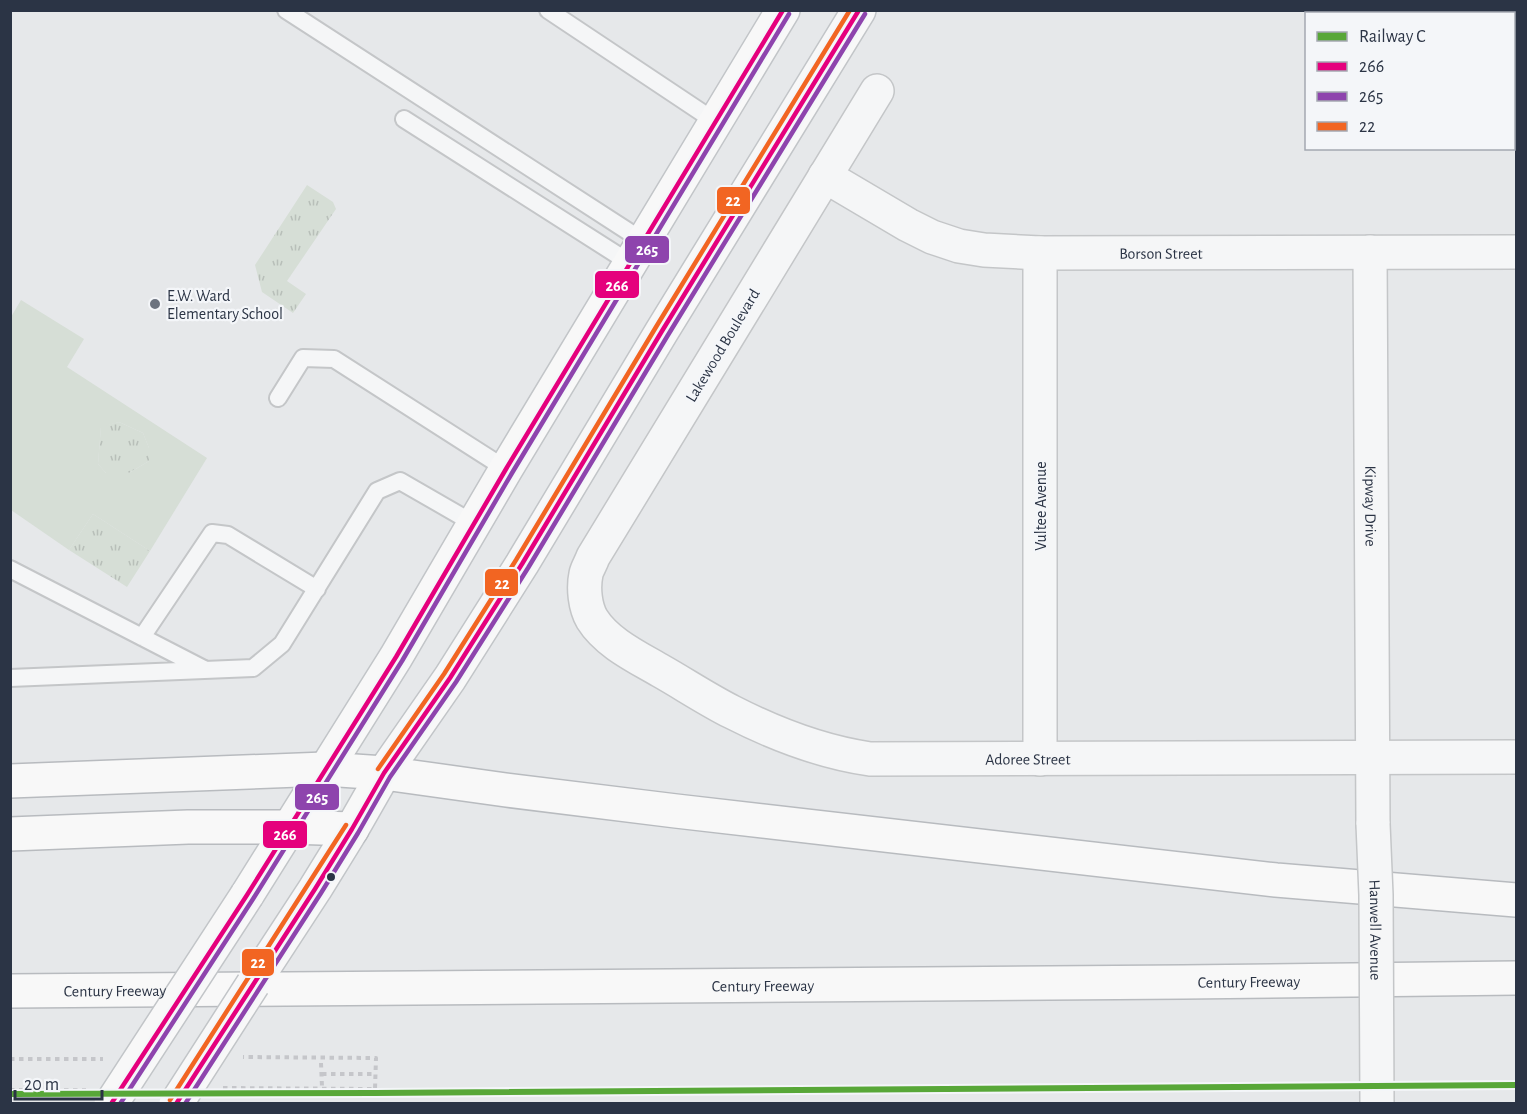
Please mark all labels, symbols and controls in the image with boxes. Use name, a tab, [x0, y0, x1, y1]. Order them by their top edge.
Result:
legend	[1305, 12, 1515, 150]
text: Railway C	[1359, 28, 1426, 46]
text: 266	[1359, 58, 1384, 76]
text: 265	[1359, 88, 1383, 106]
text: 22	[1359, 118, 1375, 136]
line badge: 22	[716, 186, 751, 215]
text: 22	[725, 193, 741, 209]
line badge: 265	[624, 235, 670, 264]
text: 265	[636, 242, 658, 258]
street label: Borson Street	[1119, 246, 1203, 262]
line badge: 266	[594, 270, 640, 299]
text: 266	[606, 278, 629, 294]
street label: Lakewood Boulevard	[683, 286, 763, 405]
place label: E.W. Ward Elementary School	[167, 288, 283, 323]
marker: E.W. Ward Elementary School	[148, 297, 162, 311]
street label: Vultee Avenue	[1033, 461, 1049, 551]
street label: Kipway Drive	[1361, 465, 1379, 547]
line badge: 22	[484, 568, 519, 597]
text: 22	[494, 576, 510, 592]
street label: Adoree Street	[985, 751, 1071, 768]
line badge: 265	[294, 783, 340, 811]
text: 265	[306, 790, 328, 806]
line badge: 266	[262, 820, 308, 849]
text: 266	[274, 827, 297, 843]
unlabelled marker	[325, 871, 337, 883]
street label: Hanwell Avenue	[1366, 879, 1383, 980]
line badge: 22	[241, 948, 275, 977]
text: 22	[250, 955, 266, 971]
street label: Century Freeway	[1198, 974, 1300, 991]
street label: Century Freeway	[712, 978, 814, 995]
street label: Century Freeway	[64, 983, 166, 1000]
scale bar	[15, 1063, 102, 1101]
text: 20 m	[24, 1076, 59, 1094]

